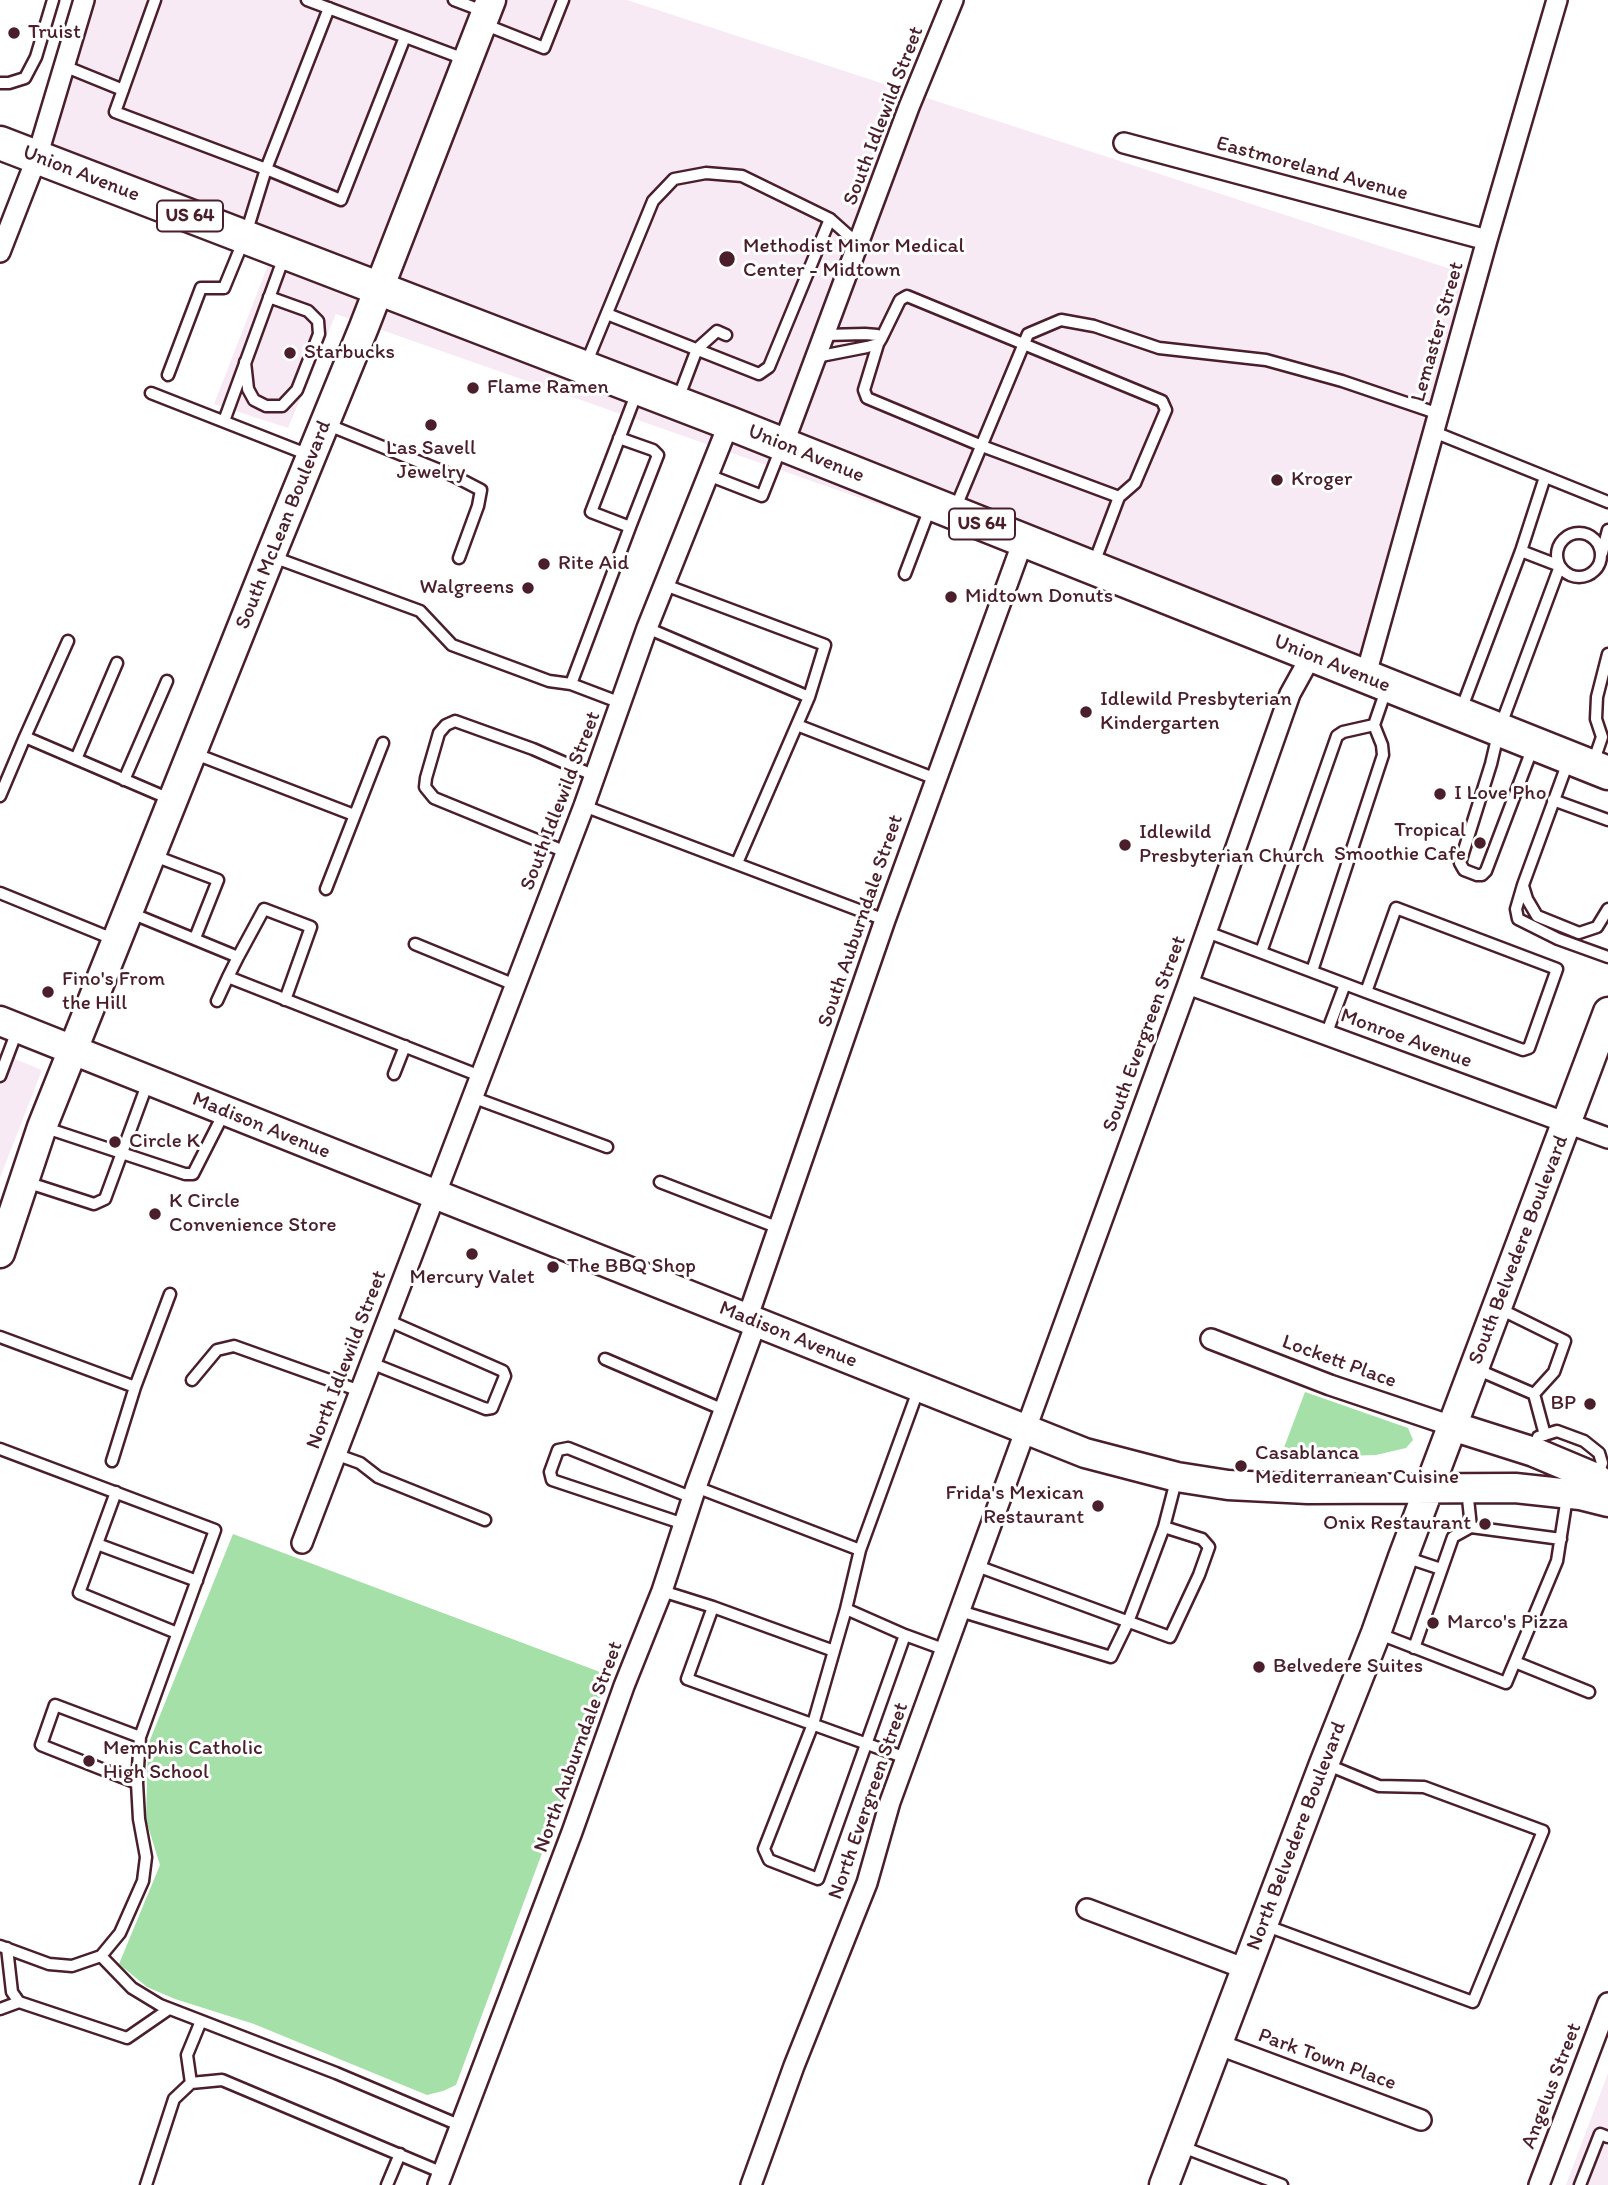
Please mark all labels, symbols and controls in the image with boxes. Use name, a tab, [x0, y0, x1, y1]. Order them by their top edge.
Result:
place label: Truist	[28, 20, 81, 46]
street label: South Idlewild Street	[838, 23, 930, 209]
marker: Truist	[6, 25, 22, 41]
street label: Eastmoreland Avenue	[1213, 131, 1411, 207]
street label: Union Avenue	[19, 140, 143, 208]
road number: US 64	[157, 200, 223, 232]
place label: Methodist Minor Medical Center - Midtown	[743, 234, 964, 284]
marker: Methodist Minor Medical Center - Midtown	[717, 249, 737, 269]
street label: Lemaster Street	[1406, 259, 1470, 405]
place label: Starbucks	[304, 340, 395, 366]
marker: Starbucks	[282, 345, 298, 361]
place label: Flame Ramen	[487, 375, 609, 401]
marker: Flame Ramen	[465, 380, 481, 396]
street label: South McLean Boulevard	[231, 417, 337, 633]
marker: Las Savell Jewelry	[423, 417, 439, 433]
street label: Union Avenue	[744, 419, 868, 489]
place label: Las Savell Jewelry	[386, 436, 476, 486]
place label: Kroger	[1291, 467, 1352, 493]
marker: Kroger	[1269, 472, 1285, 488]
road number: US 64	[949, 509, 1015, 540]
place label: Rite Aid	[558, 551, 629, 577]
marker: Rite Aid	[536, 556, 552, 572]
place label: Walgreens	[420, 575, 514, 601]
marker: Walgreens	[520, 580, 536, 596]
place label: Midtown Donuts	[965, 584, 1113, 610]
marker: Midtown Donuts	[943, 589, 959, 605]
street label: Union Avenue	[1270, 629, 1394, 699]
place label: Idlewild Presbyterian Kindergarten	[1100, 687, 1292, 737]
marker: Idlewild Presbyterian Kindergarten	[1078, 704, 1094, 720]
street label: South Idlewild Street	[515, 708, 607, 894]
place label: I Love Pho	[1454, 781, 1546, 807]
marker: I Love Pho	[1432, 786, 1448, 802]
street label: South Auburndale Street	[813, 811, 909, 1031]
place label: Tropical Smoothie Cafe	[1334, 818, 1466, 868]
place label: Idlewild Presbyterian Church	[1139, 820, 1324, 870]
marker: Tropical Smoothie Cafe	[1472, 835, 1488, 851]
marker: Idlewild Presbyterian Church	[1117, 837, 1133, 853]
street label: South Evergreen Street	[1098, 932, 1192, 1136]
place label: Fino's From the Hill	[62, 967, 165, 1017]
marker: Fino's From the Hill	[40, 984, 56, 1000]
street label: Monroe Avenue	[1337, 1004, 1475, 1074]
street label: Madison Avenue	[188, 1087, 334, 1165]
place label: Circle K	[129, 1129, 200, 1155]
street label: South Belvedere Boulevard	[1464, 1132, 1574, 1368]
marker: Circle K	[107, 1134, 123, 1150]
place label: K Circle Convenience Store	[169, 1189, 337, 1239]
marker: K Circle Convenience Store	[147, 1206, 163, 1222]
marker: Mercury Valet	[464, 1246, 480, 1262]
place label: The BBQ Shop	[567, 1254, 696, 1280]
marker: The BBQ Shop	[545, 1259, 561, 1275]
place label: Mercury Valet	[409, 1265, 535, 1291]
street label: North Idlewild Street	[301, 1267, 393, 1453]
street label: Madison Avenue	[715, 1296, 861, 1374]
street label: Lockett Place	[1278, 1330, 1400, 1394]
place label: BP	[1550, 1391, 1576, 1417]
marker: BP	[1582, 1396, 1598, 1412]
place label: Casablanca Mediterranean Cuisine	[1255, 1441, 1459, 1491]
marker: Casablanca Mediterranean Cuisine	[1233, 1458, 1249, 1474]
place label: Frida's Mexican Restaurant	[945, 1481, 1084, 1531]
marker: Frida's Mexican Restaurant	[1090, 1498, 1106, 1514]
place label: Onix Restaurant	[1323, 1511, 1471, 1537]
marker: Onix Restaurant	[1477, 1516, 1493, 1532]
place label: Marco's Pizza	[1447, 1610, 1568, 1636]
marker: Marco's Pizza	[1425, 1615, 1441, 1631]
street label: North Auburndale Street	[529, 1638, 629, 1856]
place label: Belvedere Suites	[1273, 1654, 1423, 1680]
marker: Belvedere Suites	[1251, 1659, 1267, 1675]
street label: North Evergreen Street	[823, 1699, 915, 1903]
street label: North Belvedere Boulevard	[1242, 1718, 1352, 1954]
place label: Memphis Catholic High School	[103, 1736, 263, 1786]
marker: Memphis Catholic High School	[81, 1753, 97, 1769]
street label: Angelus Street	[1516, 2019, 1588, 2153]
street label: Park Town Place	[1255, 2023, 1399, 2097]

